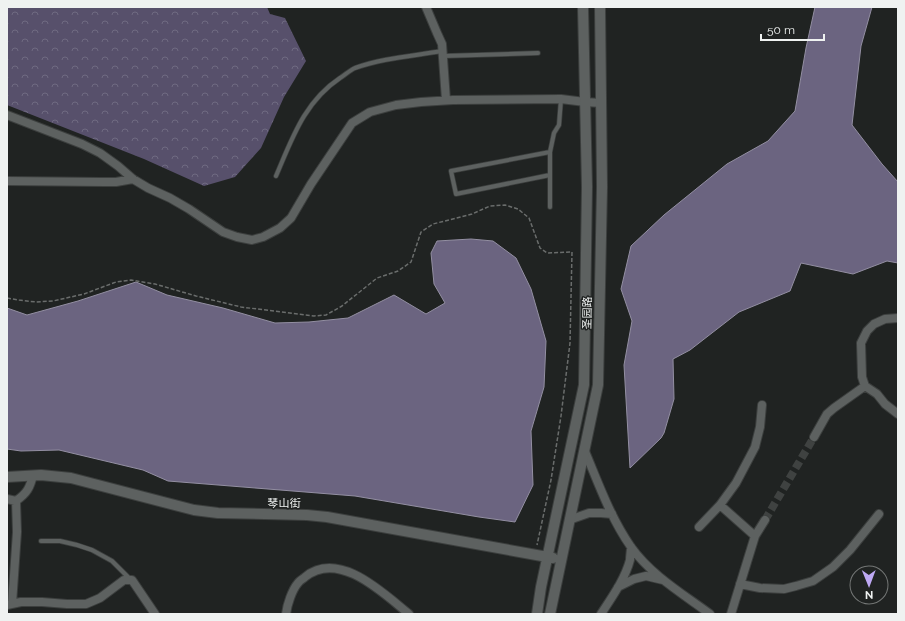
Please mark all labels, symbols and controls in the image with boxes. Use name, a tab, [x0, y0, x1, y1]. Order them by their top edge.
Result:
scale bar	[761, 16, 824, 42]
text: 50 m	[767, 23, 795, 37]
street label: 圣园路	[581, 296, 594, 330]
street label: 琴山街	[268, 497, 301, 510]
north arrow	[849, 565, 889, 605]
text: N	[865, 588, 873, 601]

